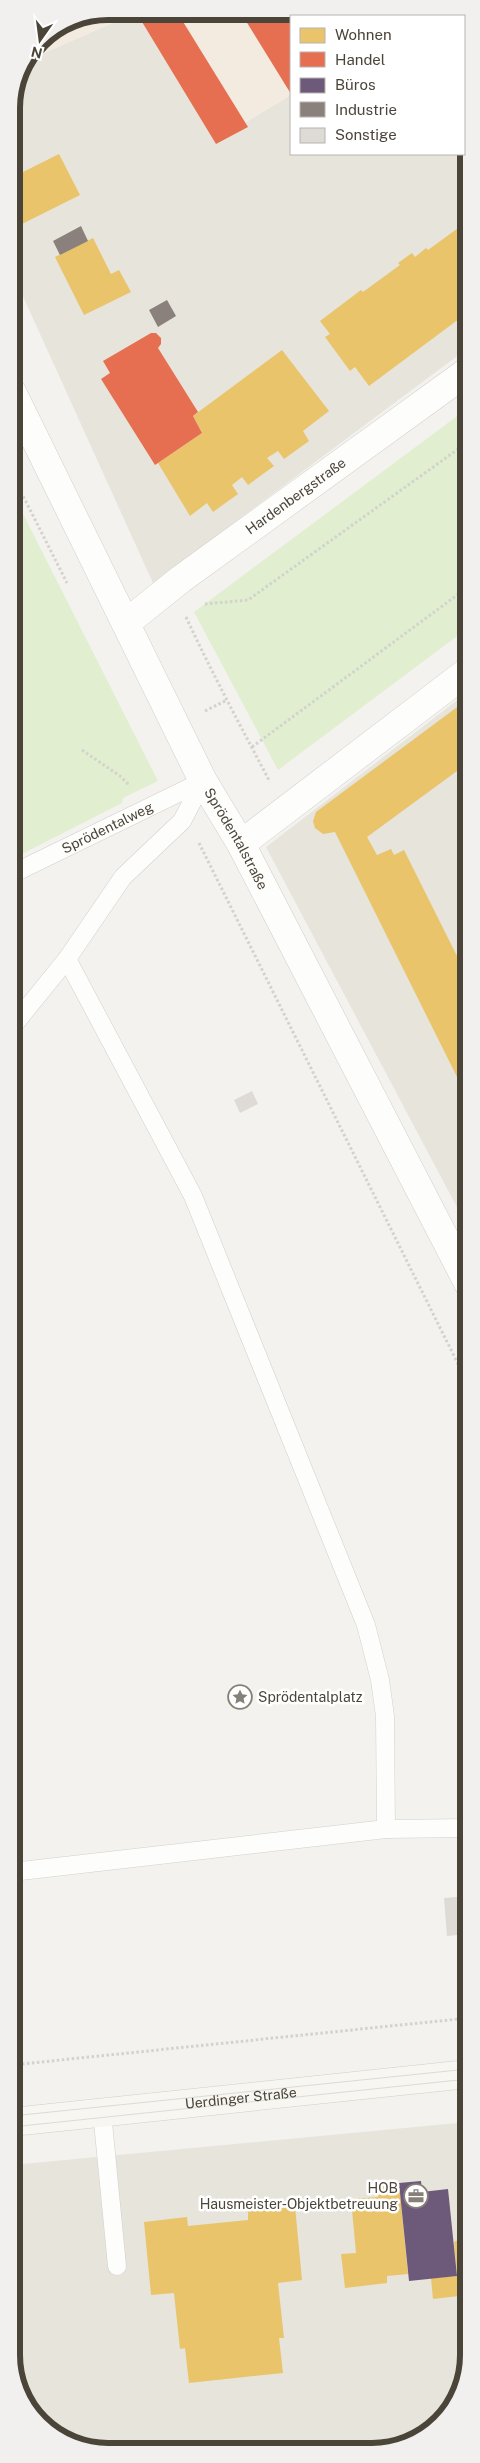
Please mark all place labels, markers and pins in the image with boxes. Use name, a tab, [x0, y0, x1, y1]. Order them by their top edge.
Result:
place icon: Sprödentalplatz	[227, 1684, 253, 1710]
place label: Sprödentalplatz	[258, 1689, 363, 1705]
place label: HOB Hausmeister-Objektbetreuung	[200, 2180, 398, 2212]
office icon: HOB Hausmeister-Objektbetreuung	[403, 2183, 429, 2209]

